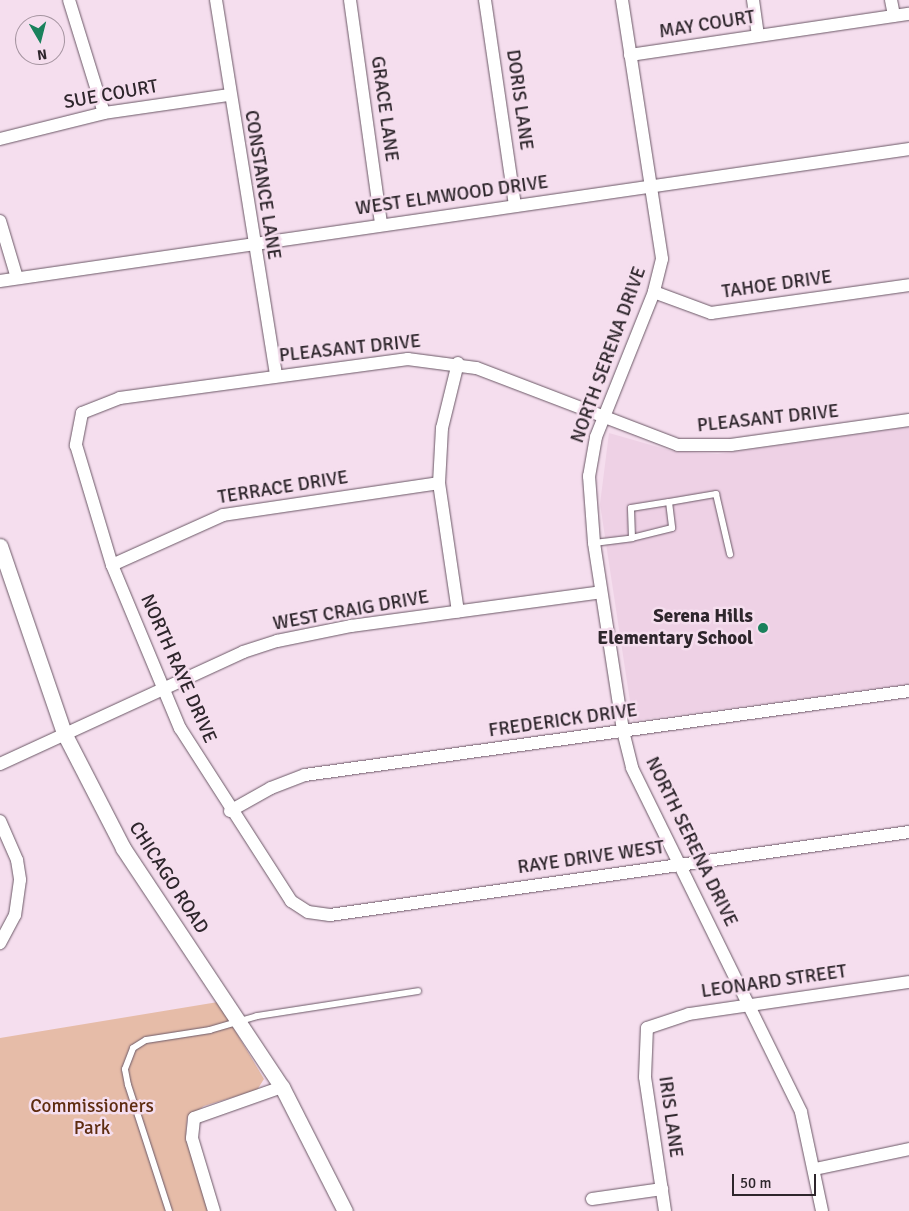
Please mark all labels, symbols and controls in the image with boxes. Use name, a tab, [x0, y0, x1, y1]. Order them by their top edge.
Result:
street label: MAY COURT	[657, 6, 757, 44]
north arrow	[15, 15, 65, 65]
text: N	[36, 45, 48, 63]
street label: DORIS LANE	[501, 48, 537, 152]
street label: GRACE LANE	[365, 55, 403, 163]
street label: SUE COURT	[62, 76, 160, 114]
street label: CONSTANCE LANE	[239, 109, 285, 261]
street label: WEST ELMWOOD DRIVE	[354, 171, 550, 221]
street label: NORTH SERENA DRIVE	[566, 264, 652, 446]
street label: TAHOE DRIVE	[720, 266, 834, 304]
street label: PLEASANT DRIVE	[278, 330, 422, 368]
street label: PLEASANT DRIVE	[696, 400, 840, 438]
street label: TERRACE DRIVE	[216, 466, 350, 510]
street label: WEST CRAIG DRIVE	[271, 586, 431, 636]
street label: NORTH RAYE DRIVE	[135, 591, 221, 747]
place label: Serena Hills Elementary School	[597, 606, 753, 650]
marker: Serena Hills Elementary School	[757, 622, 769, 634]
street label: FREDERICK DRIVE	[487, 699, 639, 743]
street label: NORTH SERENA DRIVE	[640, 753, 742, 931]
street label: CHICAGO ROAD	[123, 818, 213, 938]
street label: RAYE DRIVE WEST	[516, 836, 666, 880]
street label: LEONARD STREET	[700, 960, 848, 1004]
street label: IRIS LANE	[653, 1075, 687, 1159]
park label: Commissioners Park	[30, 1096, 154, 1140]
scale bar	[734, 1164, 818, 1196]
text: 50 m	[740, 1174, 771, 1192]

